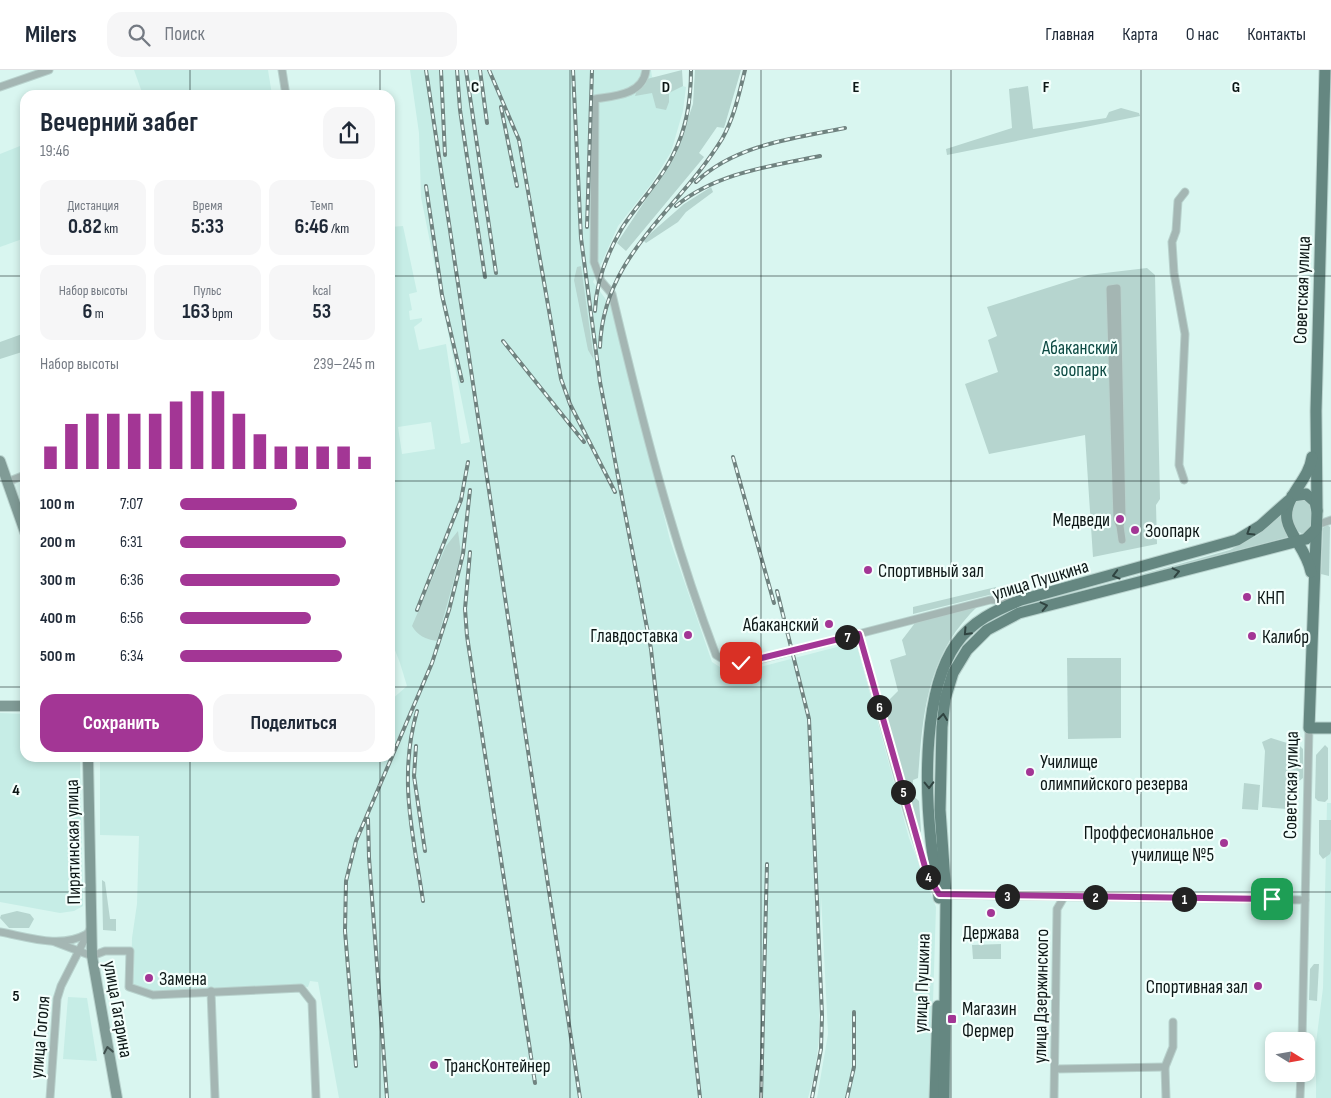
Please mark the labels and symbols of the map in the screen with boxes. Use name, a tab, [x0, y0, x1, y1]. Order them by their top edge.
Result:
text: C	[471, 78, 479, 97]
text: D	[662, 78, 670, 97]
text: E	[853, 78, 860, 97]
text: F	[1043, 78, 1050, 97]
text: G	[1232, 78, 1240, 97]
street label: Советская улица	[1289, 236, 1316, 344]
park label: Абаканский зоопарк	[1041, 337, 1118, 382]
place label: Медведи	[1053, 509, 1110, 532]
marker: Медведи	[1114, 513, 1126, 525]
place label: Зоопарк	[1145, 520, 1200, 543]
marker: Зоопарк	[1129, 524, 1141, 536]
one-way arrow	[1247, 525, 1256, 535]
street label: улица Пушкина	[989, 555, 1091, 606]
place label: Спортивный зал	[878, 560, 984, 583]
marker: Спортивный зал	[862, 564, 874, 576]
one-way arrow	[1171, 567, 1180, 578]
one-way arrow	[1113, 569, 1121, 579]
place label: КНП	[1257, 587, 1285, 610]
marker: КНП	[1241, 591, 1253, 603]
one-way arrow	[1039, 601, 1048, 612]
place label: Абаканский	[742, 614, 819, 637]
marker: Абаканский	[823, 618, 835, 630]
pin: 7	[834, 624, 860, 650]
place label: Главдоставка	[590, 625, 678, 648]
place label: Калибр	[1262, 626, 1309, 649]
one-way arrow	[964, 627, 973, 636]
marker: Главдоставка	[682, 629, 694, 641]
marker: Калибр	[1246, 630, 1258, 642]
pin	[720, 642, 762, 684]
pin: 6	[866, 694, 892, 720]
one-way arrow	[937, 713, 948, 721]
street label: Советская улица	[1279, 731, 1304, 839]
place label: Училище олимпийского резерва	[1040, 751, 1188, 796]
marker: Училище олимпийского резерва	[1024, 766, 1036, 778]
street label: Пирятинская улица	[61, 779, 86, 905]
pin: 5	[890, 780, 916, 804]
text: 4	[12, 781, 20, 800]
one-way arrow	[924, 782, 934, 790]
place label: Проффесиональное училище №5	[1084, 822, 1214, 867]
marker: Проффесиональное училище №5	[1218, 837, 1230, 849]
pin: 4	[916, 864, 940, 890]
pin	[1251, 878, 1293, 920]
pin: 3	[994, 884, 1020, 908]
pin: 2	[1082, 884, 1108, 910]
pin: 1	[1172, 886, 1196, 912]
marker: Держава	[985, 907, 997, 919]
place label: Держава	[963, 922, 1019, 945]
street label: улица Дзержинского	[1029, 929, 1054, 1063]
street label: улица Пушкина	[909, 933, 936, 1033]
street label: улица Гагарина	[98, 959, 137, 1059]
place label: Замена	[159, 968, 207, 991]
marker: Замена	[143, 972, 155, 984]
place label: Спортивная зал	[1146, 976, 1248, 999]
marker: Спортивная зал	[1252, 980, 1264, 992]
text: 5	[12, 987, 20, 1006]
street label: улица Гоголя	[25, 995, 56, 1079]
place label: Магазин Фермер	[962, 998, 1017, 1043]
marker: Магазин Фермер	[946, 1013, 958, 1025]
north arrow	[1265, 1032, 1315, 1082]
one-way arrow	[103, 1046, 113, 1055]
place label: ТрансКонтейнер	[444, 1055, 551, 1078]
marker: ТрансКонтейнер	[428, 1059, 440, 1071]

